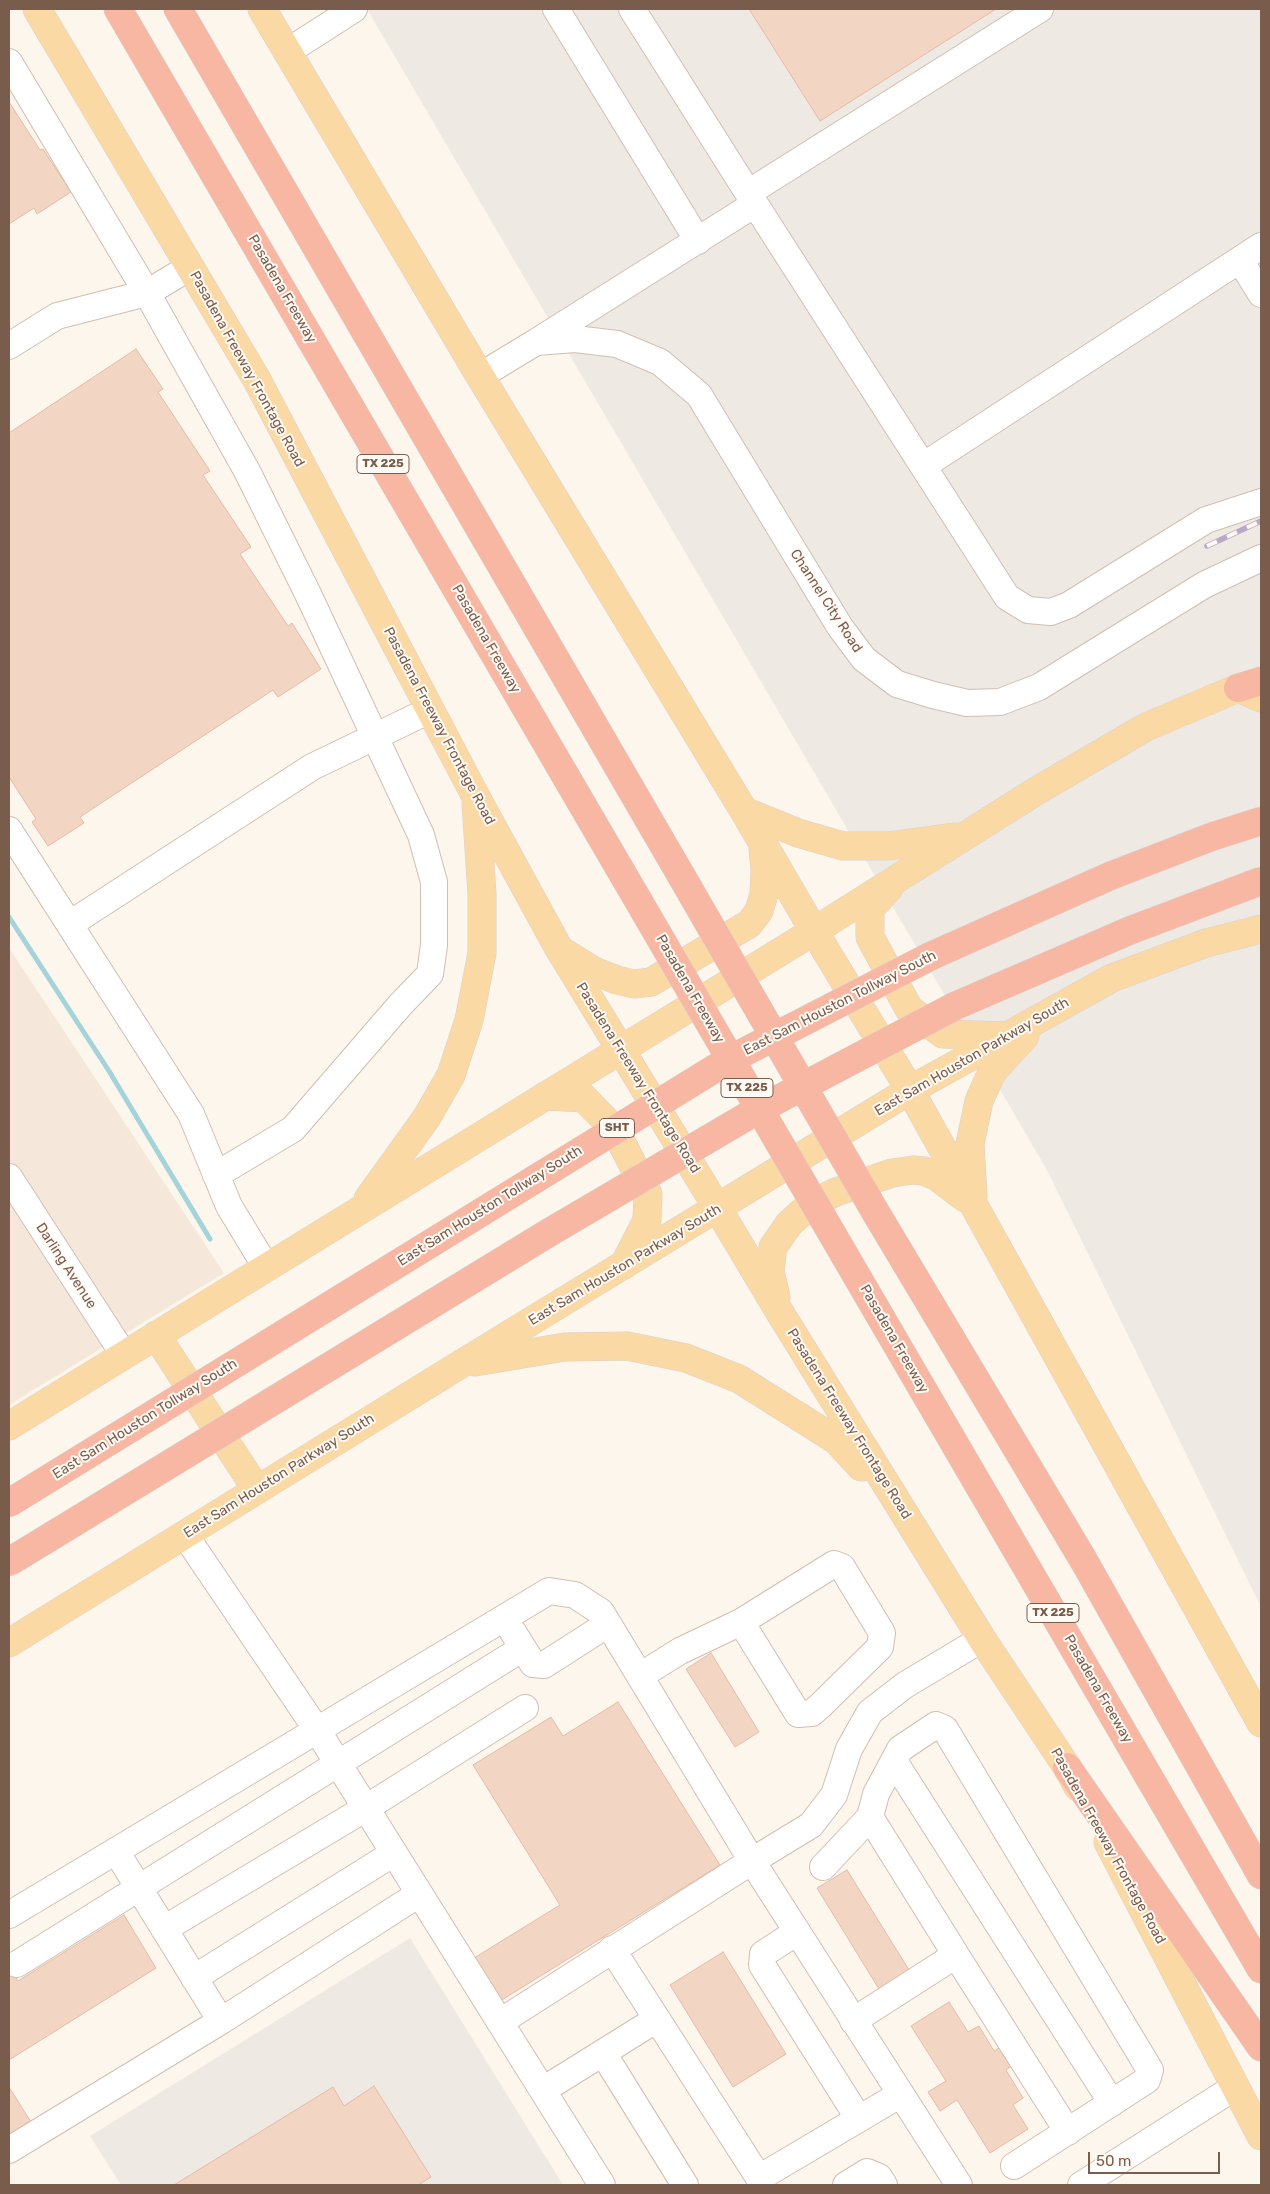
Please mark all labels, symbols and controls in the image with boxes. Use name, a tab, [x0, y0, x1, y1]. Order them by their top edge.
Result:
street label: Pasadena Freeway	[244, 232, 320, 346]
street label: Pasadena Freeway Frontage Road	[186, 268, 308, 470]
road number: TX 225	[357, 454, 409, 474]
street label: Channel City Road	[786, 546, 866, 656]
street label: Pasadena Freeway	[448, 582, 524, 696]
street label: Pasadena Freeway Frontage Road	[380, 624, 498, 828]
street label: Pasadena Freeway	[652, 932, 728, 1046]
street label: East Sam Houston Tollway South	[741, 947, 939, 1059]
street label: Pasadena Freeway Frontage Road	[572, 980, 704, 1176]
street label: East Sam Houston Parkway South	[872, 994, 1072, 1120]
road number: TX 225	[721, 1078, 773, 1098]
road number: SHT	[600, 1118, 634, 1138]
street label: East Sam Houston Tollway South	[395, 1142, 585, 1270]
street label: East Sam Houston Parkway South	[526, 1201, 724, 1329]
street label: Darling Avenue	[32, 1220, 100, 1312]
street label: Pasadena Freeway	[856, 1282, 932, 1396]
street label: Pasadena Freeway Frontage Road	[783, 1326, 915, 1522]
street label: East Sam Houston Tollway South	[50, 1355, 240, 1483]
street label: East Sam Houston Parkway South	[181, 1410, 377, 1542]
road number: TX 225	[1027, 1604, 1079, 1622]
street label: Pasadena Freeway	[1060, 1632, 1136, 1746]
street label: Pasadena Freeway Frontage Road	[1047, 1745, 1169, 1947]
scale bar	[1090, 2142, 1222, 2174]
text: 50 m	[1096, 2152, 1131, 2170]

